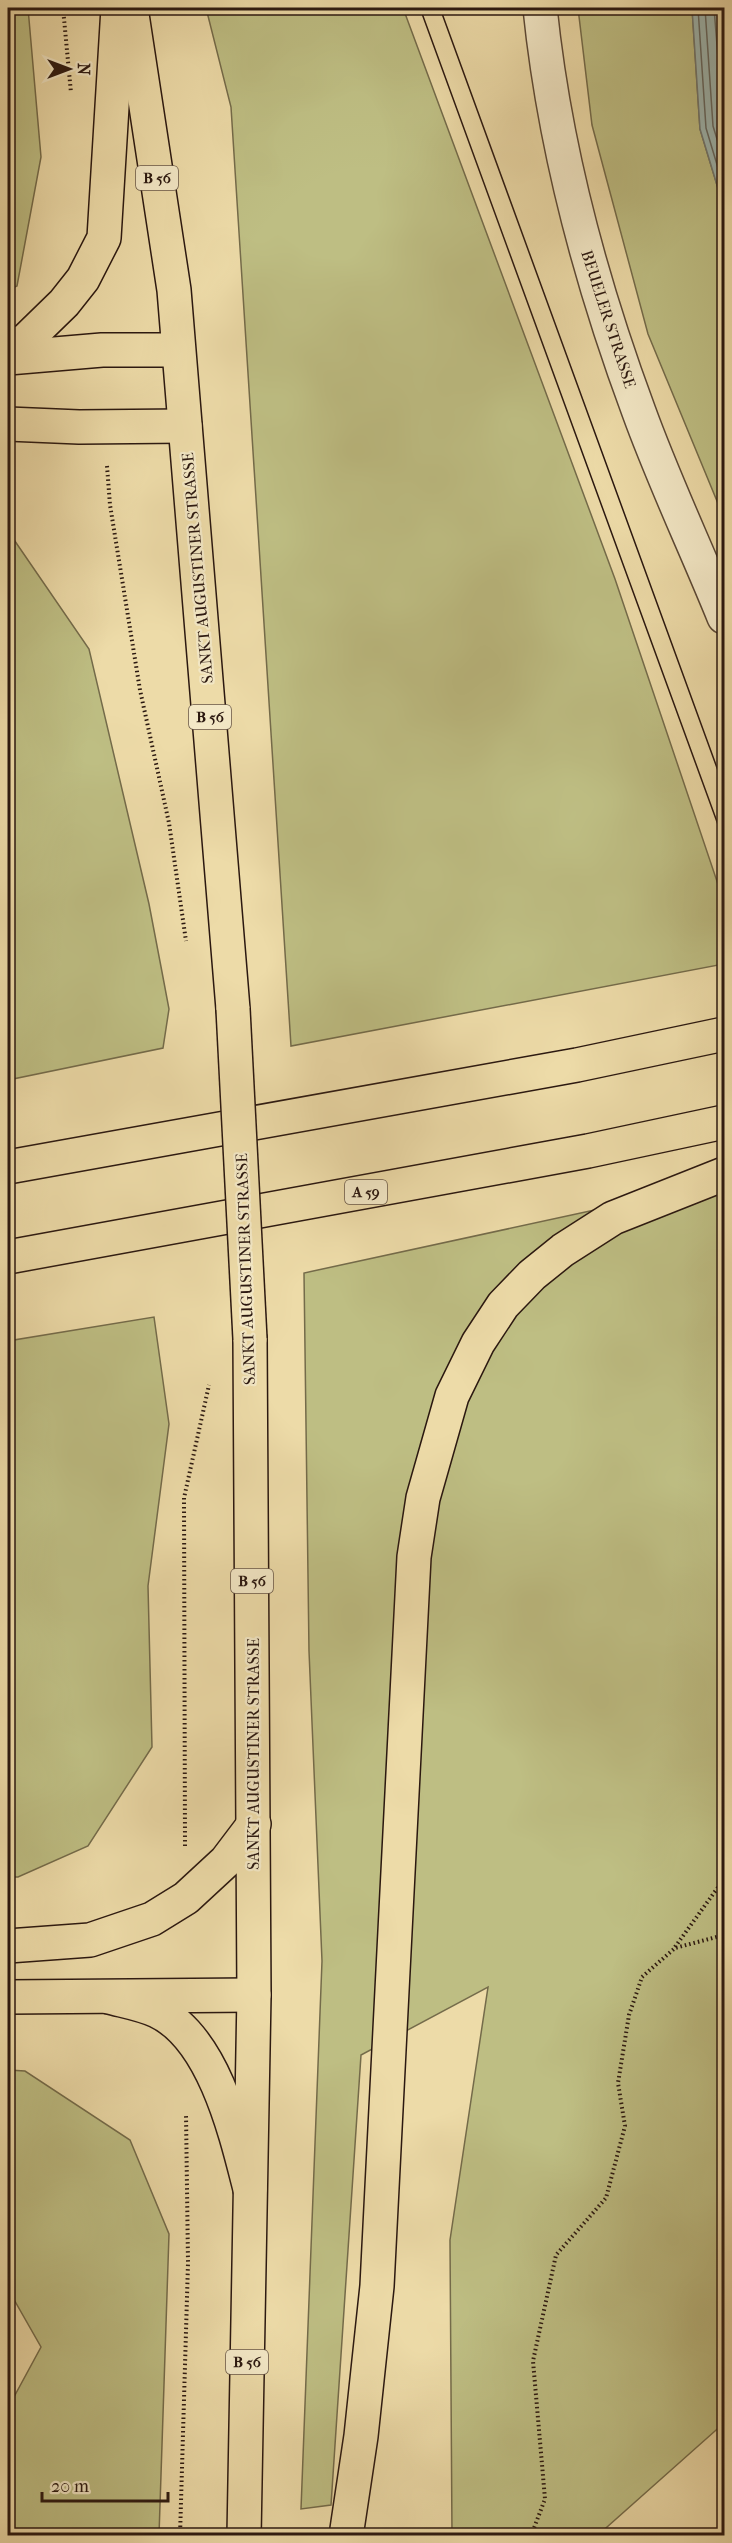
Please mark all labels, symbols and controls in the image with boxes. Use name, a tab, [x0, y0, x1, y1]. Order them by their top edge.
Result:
north arrow	[39, 39, 99, 99]
text: N	[74, 63, 93, 76]
road number: B 56	[136, 166, 178, 190]
street label: BEUELER STRASSE	[577, 248, 640, 391]
street label: SANKT AUGUSTINER STRASSE	[178, 451, 217, 684]
road number: B 56	[189, 705, 231, 729]
street label: SANKT AUGUSTINER STRASSE	[232, 1153, 259, 1385]
road number: A 59	[345, 1180, 387, 1204]
road number: B 56	[231, 1569, 273, 1593]
street label: SANKT AUGUSTINER STRASSE	[244, 1638, 263, 1870]
road number: B 56	[226, 2350, 268, 2374]
scale bar	[42, 2465, 168, 2503]
text: 20 m	[51, 2476, 89, 2497]

